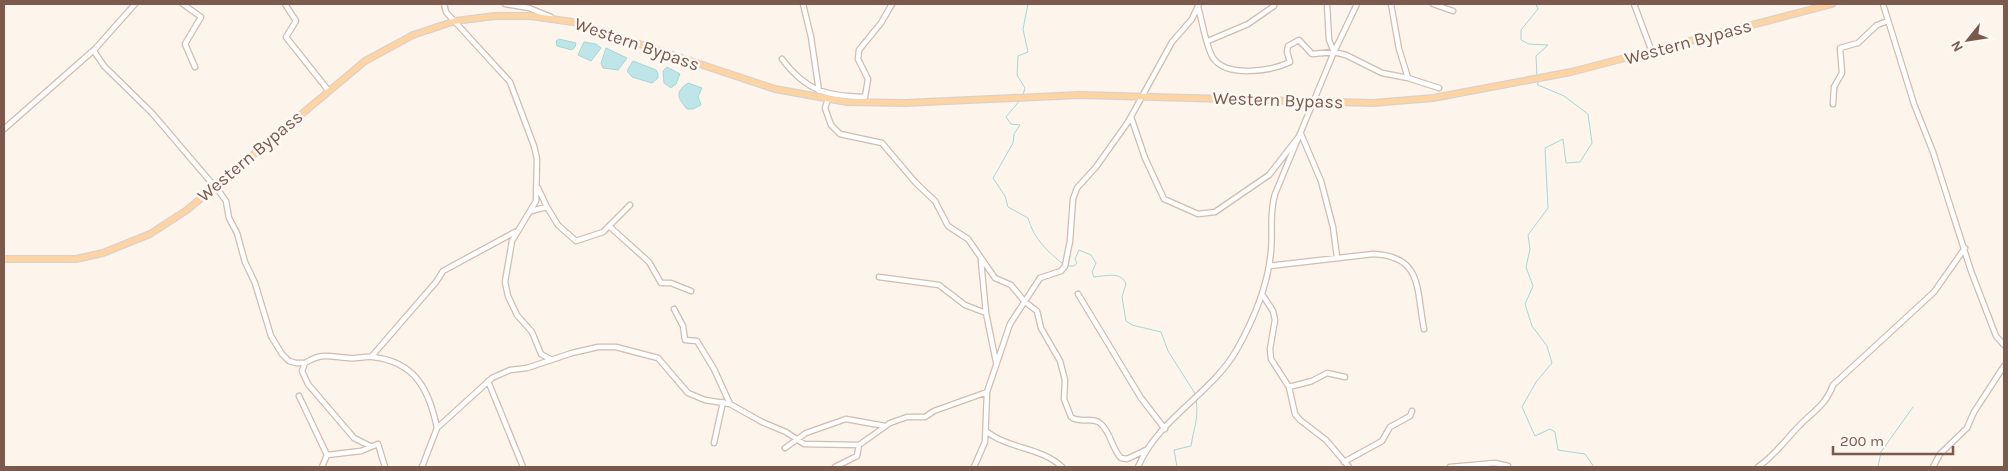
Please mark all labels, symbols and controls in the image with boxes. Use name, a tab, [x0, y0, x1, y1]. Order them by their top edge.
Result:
street label: Western Bypass	[572, 12, 702, 76]
street label: Western Bypass	[1622, 14, 1754, 70]
north arrow	[1943, 15, 1993, 65]
text: N	[1947, 38, 1967, 55]
street label: Western Bypass	[1212, 87, 1344, 113]
street label: Western Bypass	[193, 106, 307, 206]
scale bar	[1833, 424, 1953, 456]
text: 200 m	[1840, 432, 1884, 450]

